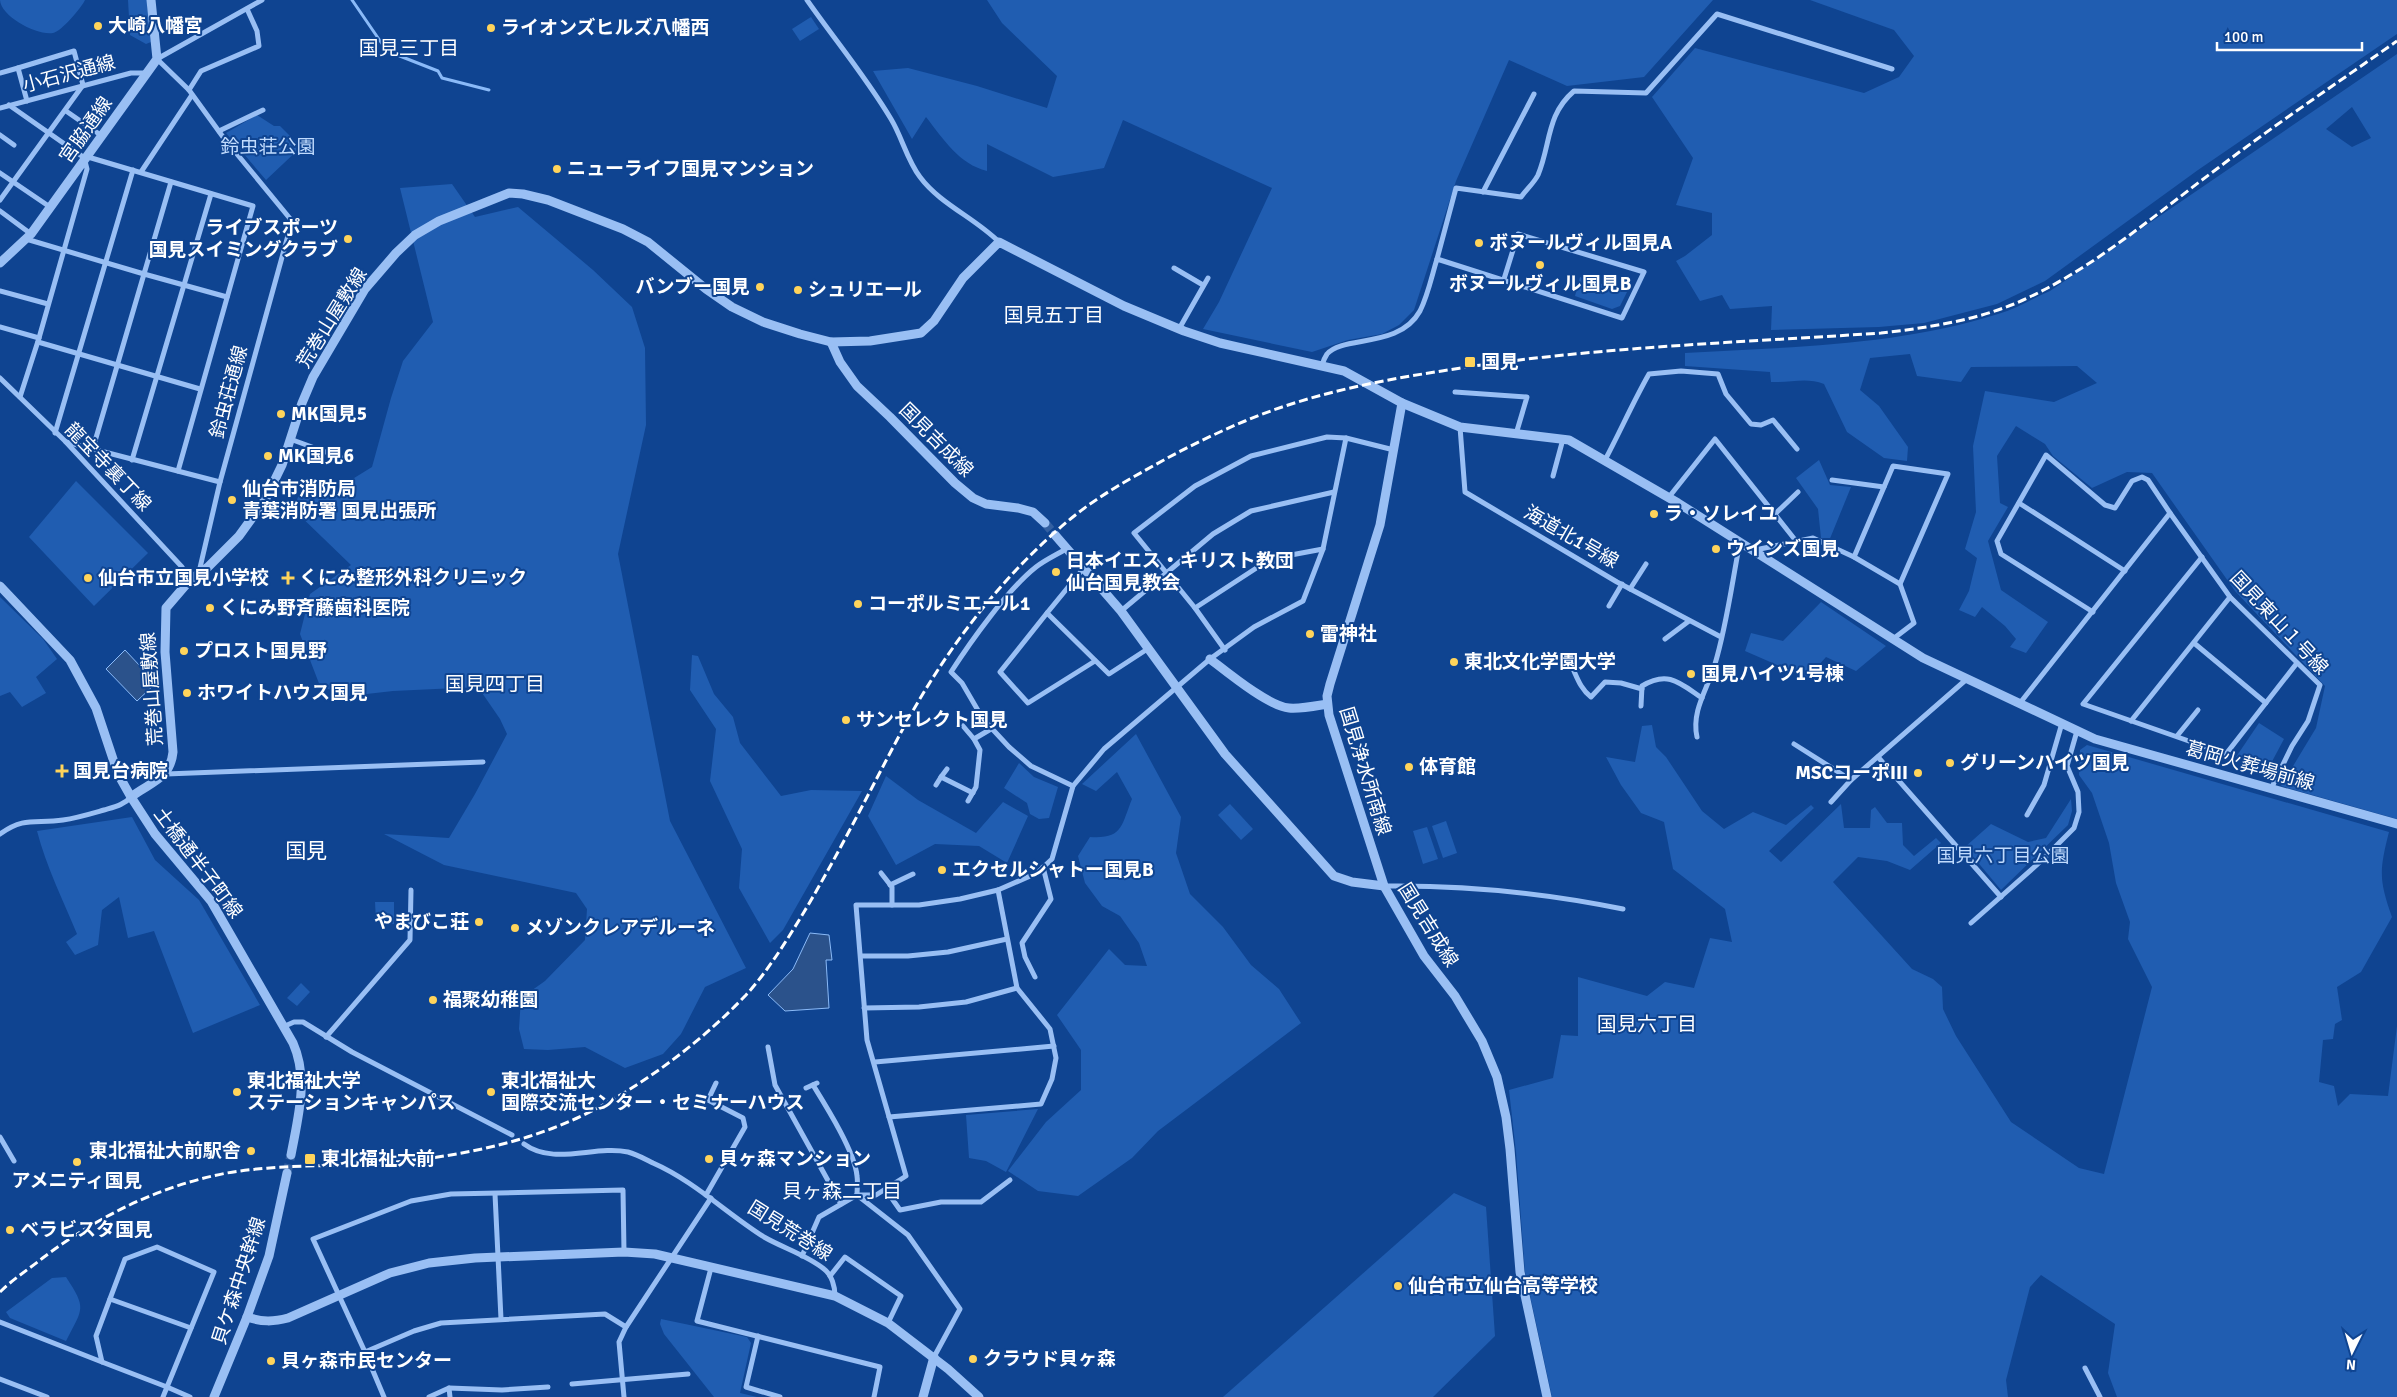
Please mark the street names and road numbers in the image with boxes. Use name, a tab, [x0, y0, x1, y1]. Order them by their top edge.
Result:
street label: 小石沢通線	[20, 50, 118, 98]
street label: 宮脇通線	[54, 92, 118, 168]
street label: 荒巻山屋敷線	[292, 263, 372, 373]
street label: 鈴虫荘通線	[205, 343, 253, 441]
street label: 国見吉成線	[894, 398, 978, 482]
street label: 龍宝寺裏丁線	[60, 418, 156, 516]
street label: 海道北1号線	[1519, 500, 1623, 574]
street label: 国見東山１号線	[2225, 566, 2333, 680]
street label: 荒巻山屋敷線	[136, 631, 168, 747]
street label: 国見浄水所南線	[1334, 704, 1396, 838]
street label: 葛岡火葬場前線	[2183, 736, 2317, 796]
street label: 土橋通半子町線	[148, 803, 248, 923]
street label: 国見吉成線	[1393, 878, 1463, 972]
street label: 国見荒巻線	[743, 1196, 837, 1266]
street label: 貝ケ森中央幹線	[207, 1214, 271, 1348]

